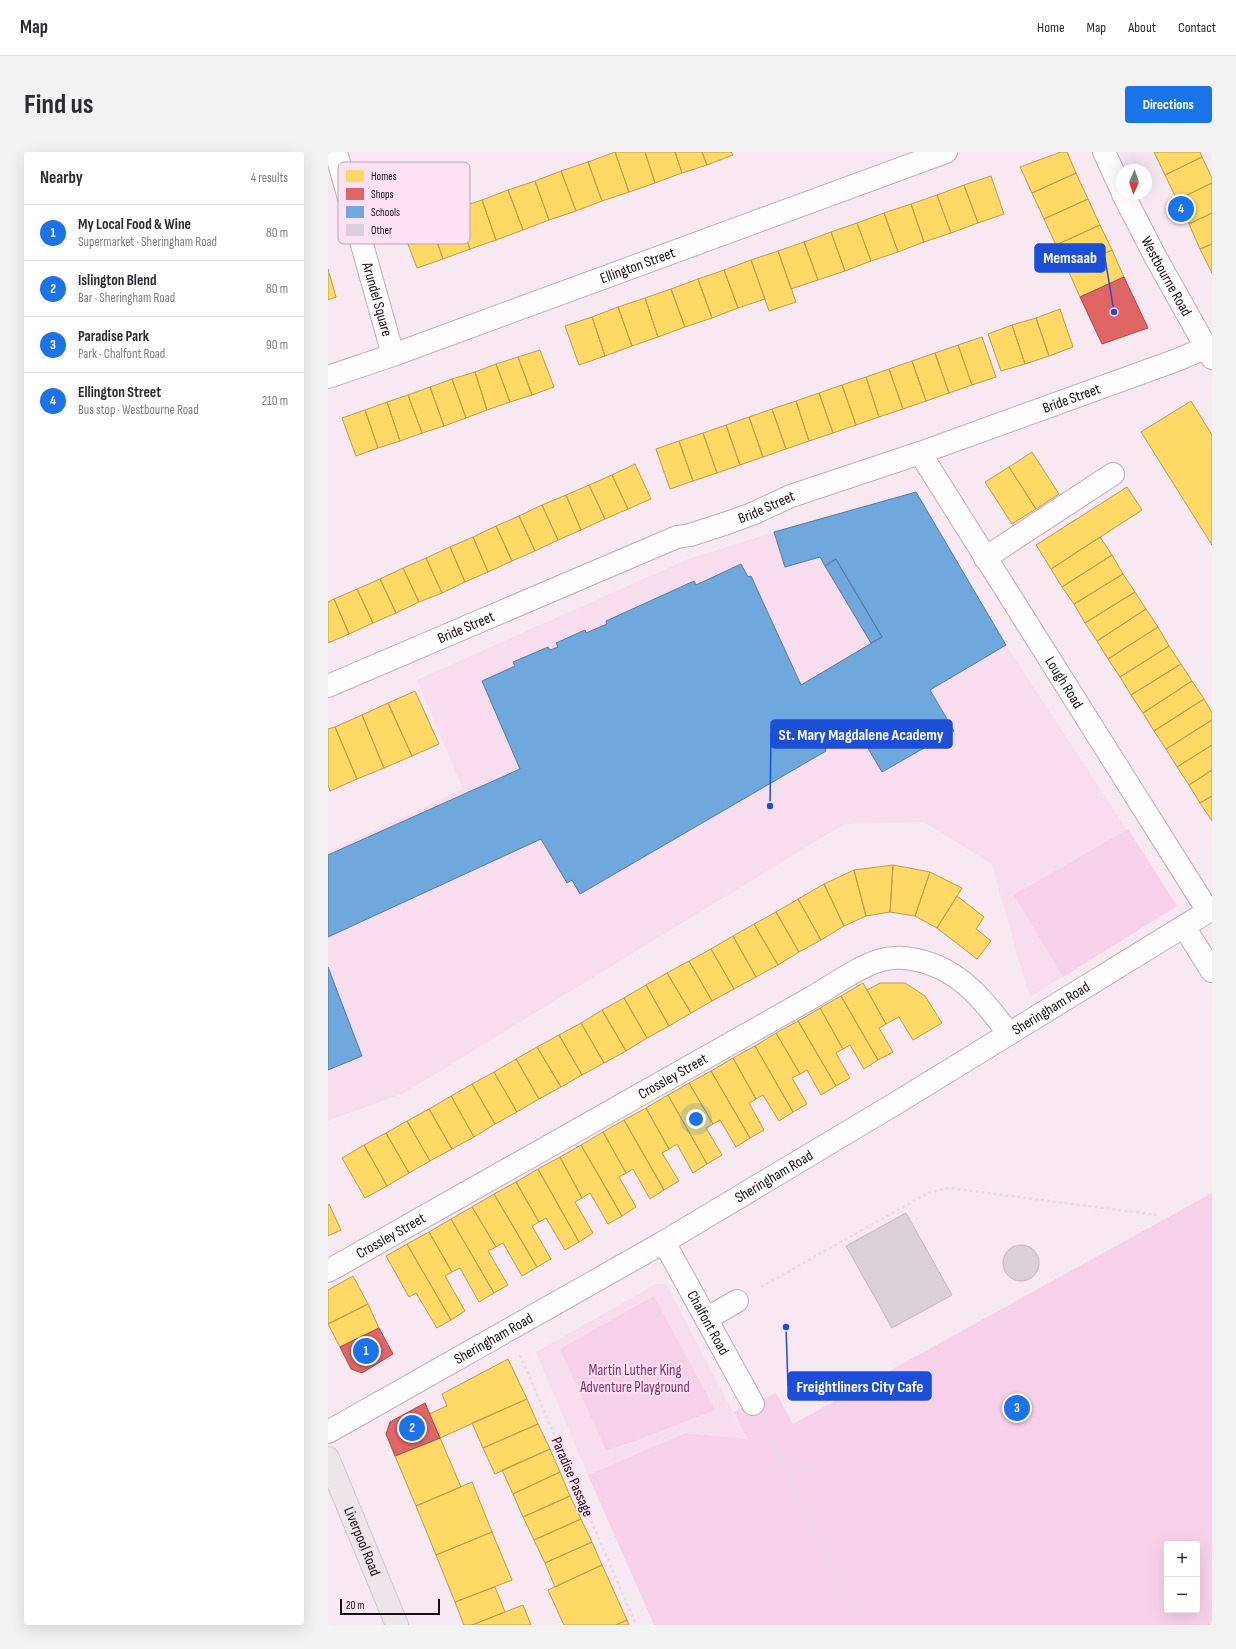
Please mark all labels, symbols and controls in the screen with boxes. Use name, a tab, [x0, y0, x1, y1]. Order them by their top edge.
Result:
text: Map	[20, 16, 48, 39]
text: Home	[1037, 19, 1065, 36]
text: Map	[1087, 19, 1106, 36]
text: About	[1128, 19, 1156, 36]
text: Contact	[1178, 19, 1216, 36]
button: Directions	[1125, 86, 1212, 123]
text: Find us	[24, 88, 93, 121]
legend	[338, 162, 470, 244]
north arrow	[1116, 164, 1152, 200]
text: Nearby	[40, 168, 83, 188]
text: 4 results	[251, 170, 288, 186]
text: Homes	[371, 170, 397, 183]
text: Shops	[371, 188, 394, 201]
pin: 4	[1168, 194, 1194, 224]
text: Schools	[371, 206, 400, 219]
text: My Local Food & Wine	[78, 215, 191, 234]
text: Other	[371, 224, 392, 237]
text: 1	[50, 225, 56, 241]
text: 80 m	[266, 225, 288, 241]
street label: Westbourne Road	[1137, 233, 1196, 320]
text: Supermarket · Sheringham Road	[78, 234, 217, 250]
street label: Ellington Street	[597, 243, 678, 288]
callout: Memsaab	[1035, 244, 1105, 272]
text: Memsaab	[1043, 249, 1097, 268]
street label: Arundel Square	[358, 259, 397, 338]
text: Islington Blend	[78, 271, 157, 290]
text: 2	[50, 281, 56, 297]
text: 80 m	[266, 281, 288, 297]
text: Bar · Sheringham Road	[78, 290, 175, 306]
text: Paradise Park	[78, 327, 149, 346]
text: 3	[50, 337, 56, 353]
text: 90 m	[266, 337, 288, 353]
text: Park · Chalfont Road	[78, 346, 165, 362]
street label: Bride Street	[1040, 379, 1103, 417]
text: Ellington Street	[78, 383, 161, 402]
text: 4	[50, 393, 56, 409]
text: 210 m	[262, 393, 288, 409]
text: Bus stop · Westbourne Road	[78, 402, 199, 418]
street label: Bride Street	[735, 486, 797, 528]
street label: Bride Street	[435, 606, 498, 648]
street label: Lough Road	[1041, 653, 1088, 712]
callout: St. Mary Magdalene Academy	[771, 720, 952, 748]
text: St. Mary Magdalene Academy	[778, 726, 944, 745]
street label: Sheringham Road	[1008, 977, 1093, 1039]
street label: Crossley Street	[635, 1049, 711, 1103]
your location	[686, 1109, 706, 1129]
street label: Sheringham Road	[731, 1146, 816, 1207]
street label: Crossley Street	[353, 1208, 429, 1263]
street label: Chalfont Road	[683, 1287, 734, 1358]
street label: Sheringham Road	[451, 1309, 536, 1368]
pin: 1	[353, 1336, 379, 1366]
park label: Martin Luther King Adventure Playground	[579, 1361, 690, 1397]
callout: Freightliners City Cafe	[788, 1372, 931, 1400]
text: Freightliners City Cafe	[797, 1378, 924, 1397]
pin: 3	[1004, 1393, 1030, 1423]
pin: 2	[399, 1413, 425, 1443]
street label: Paradise Passage	[547, 1434, 597, 1520]
street label: Liverpool Road	[340, 1504, 385, 1579]
map controls	[1164, 1541, 1200, 1613]
button: +	[1164, 1541, 1200, 1577]
button: −	[1164, 1577, 1200, 1613]
scale bar	[340, 1597, 440, 1616]
text: 20 m	[346, 1599, 364, 1612]

